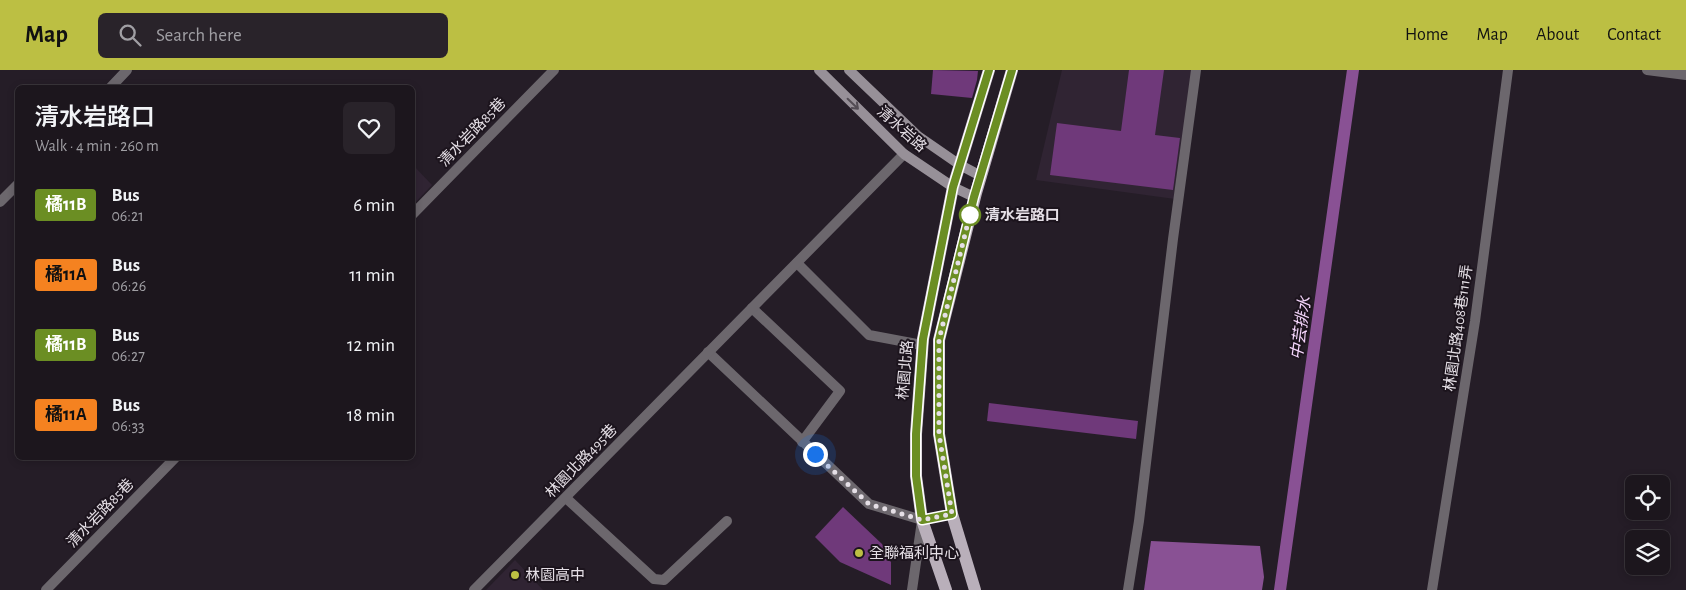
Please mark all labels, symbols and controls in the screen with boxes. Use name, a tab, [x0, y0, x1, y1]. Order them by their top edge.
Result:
search box	[98, 13, 448, 58]
icon: search	[116, 21, 144, 49]
text: Map	[25, 23, 68, 47]
text: Search here	[156, 26, 242, 45]
text: Home	[1405, 26, 1448, 44]
text: Map	[1476, 26, 1508, 44]
text: About	[1536, 26, 1579, 44]
text: Contact	[1607, 26, 1661, 44]
street label: 清水岩路85巷	[436, 95, 508, 169]
one-way arrow	[847, 98, 860, 110]
button: heart	[343, 102, 395, 154]
street label: 清水岩路	[874, 103, 930, 155]
text: 清水岩路口	[35, 106, 155, 130]
text: Walk · 4 min · 260 m	[35, 138, 159, 154]
text: Bus	[111, 186, 140, 205]
text: 橘11B	[45, 196, 86, 214]
text: 6 min	[353, 196, 395, 215]
marker: 清水岩路口	[959, 204, 981, 226]
place label: 清水岩路口	[985, 207, 1060, 223]
text: 06:21	[111, 208, 144, 224]
text: Bus	[112, 256, 140, 275]
street label: 林園北路408巷111弄	[1440, 264, 1475, 392]
text: 橘11A	[45, 266, 87, 284]
text: 11 min	[349, 266, 395, 285]
text: 06:26	[112, 278, 146, 294]
water label: 中芸排水	[1288, 294, 1314, 361]
text: Bus	[111, 326, 140, 345]
text: 橘11B	[45, 336, 86, 354]
text: 12 min	[347, 336, 395, 355]
street label: 林園北路	[893, 339, 916, 401]
text: 06:27	[111, 348, 145, 364]
text: Bus	[112, 396, 140, 415]
text: 橘11A	[45, 406, 87, 424]
text: 18 min	[347, 406, 395, 425]
text: 06:33	[112, 418, 145, 434]
street label: 林園北路495巷	[541, 420, 620, 501]
your location	[803, 442, 828, 467]
map controls	[1625, 475, 1670, 575]
button: locate	[1625, 475, 1670, 520]
street label: 清水岩路85巷	[64, 476, 136, 550]
button: layers	[1625, 530, 1670, 575]
place label: 全聯福利中心	[869, 545, 959, 561]
marker: 全聯福利中心	[853, 547, 865, 559]
place label: 林園高中	[525, 567, 585, 583]
marker: 林園高中	[509, 569, 521, 581]

